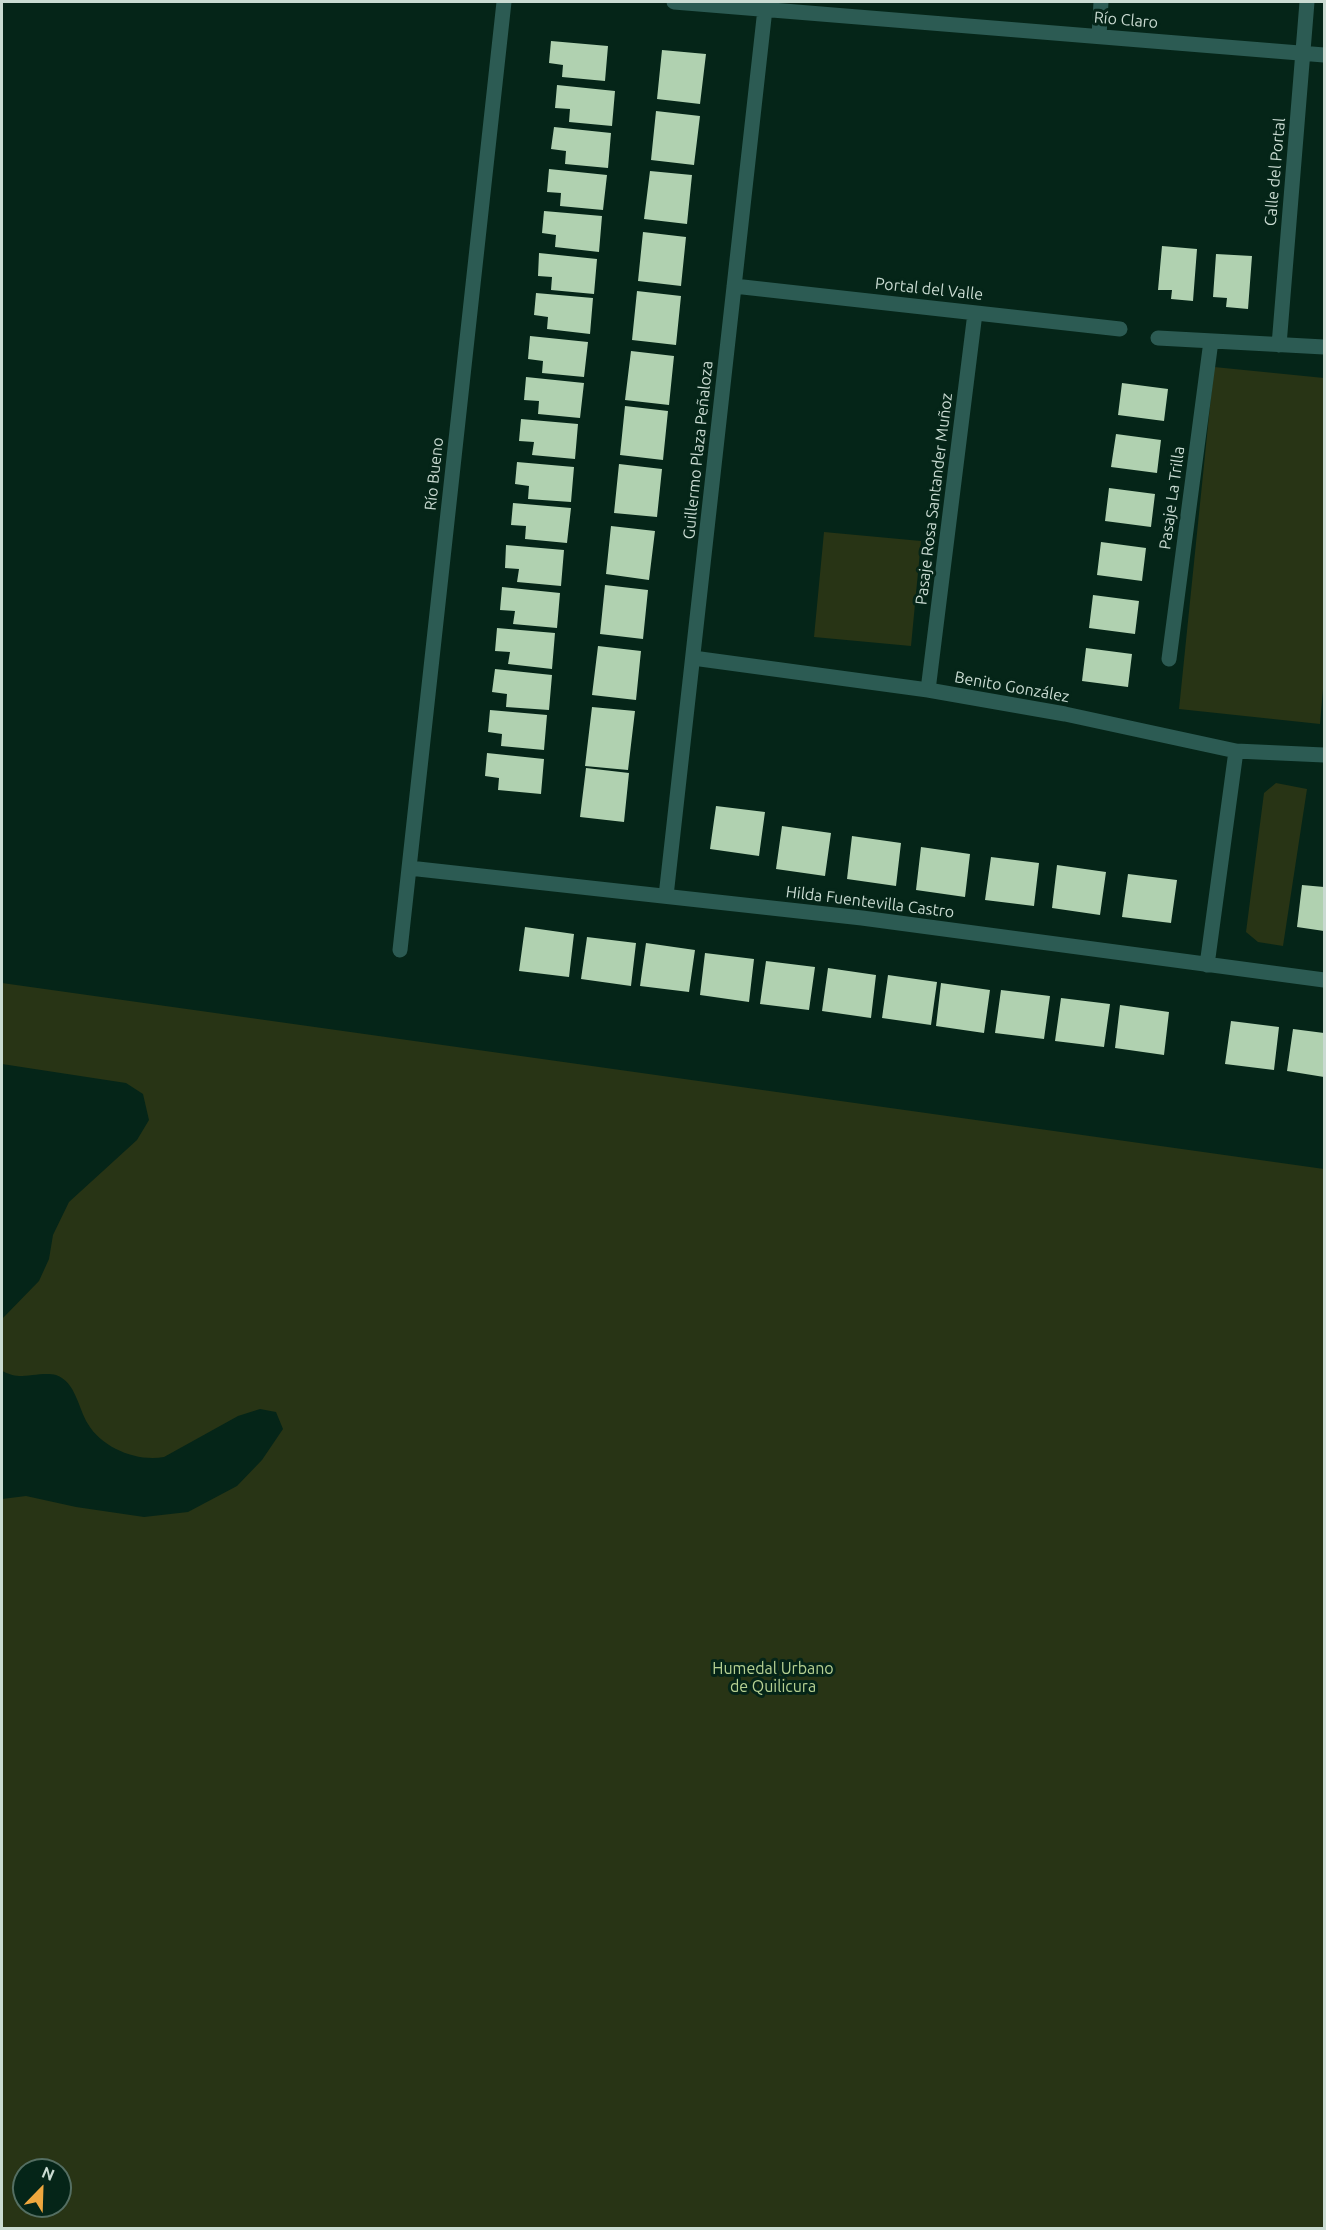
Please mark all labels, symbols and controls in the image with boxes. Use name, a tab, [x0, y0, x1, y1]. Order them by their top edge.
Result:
street label: Río Claro	[1093, 8, 1159, 32]
street label: Calle del Portal	[1261, 117, 1289, 227]
street label: Portal del Valle	[874, 274, 984, 304]
street label: Guillermo Plaza Peñaloza	[679, 360, 717, 540]
street label: Pasaje Rosa Santander Muñoz	[911, 392, 957, 606]
street label: Río Bueno	[421, 436, 447, 512]
street label: Pasaje La Trilla	[1155, 445, 1189, 551]
street label: Benito González	[953, 667, 1071, 707]
street label: Hilda Fuentevilla Castro	[785, 882, 955, 922]
park label: Humedal Urbano de Quilicura	[712, 1659, 834, 1697]
north arrow	[12, 2158, 72, 2218]
text: N	[39, 2163, 57, 2184]

